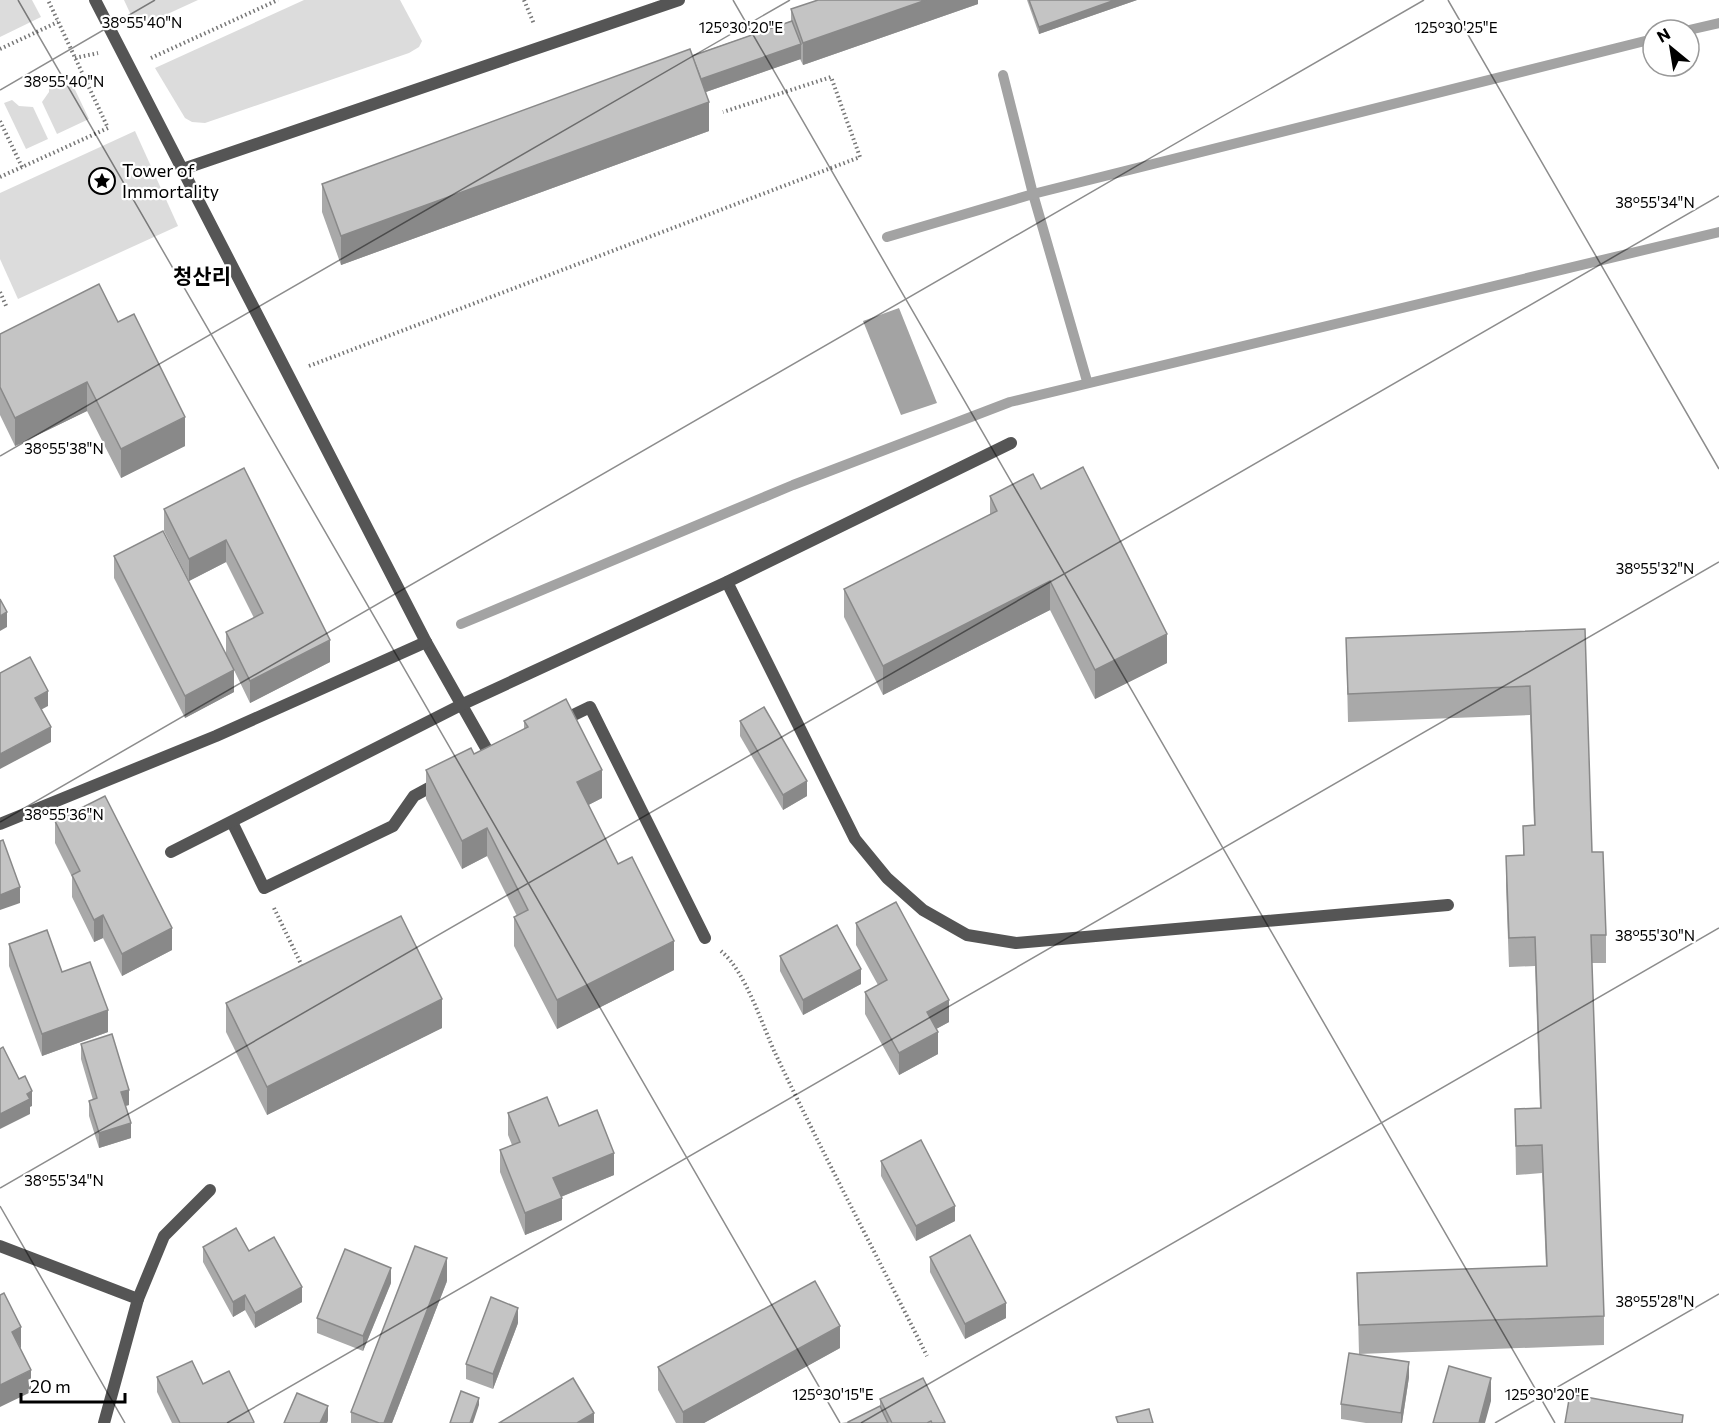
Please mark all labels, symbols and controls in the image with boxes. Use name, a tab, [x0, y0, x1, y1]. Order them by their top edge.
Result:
text: 38°55'40"N	[102, 13, 182, 31]
text: 125°30'20"E	[699, 18, 783, 36]
text: 125°30'25"E	[1414, 18, 1498, 36]
north arrow	[1641, 18, 1701, 78]
text: N	[1653, 23, 1673, 46]
text: 38°55'40"N	[24, 72, 104, 90]
place label: Tower of Immortality	[122, 159, 219, 202]
place icon: Tower of Immortality	[87, 166, 117, 196]
text: 38°55'34"N	[1615, 193, 1695, 211]
district label: 청산리	[173, 263, 231, 288]
text: 38°55'38"N	[24, 439, 104, 457]
text: 38°55'32"N	[1616, 559, 1694, 577]
text: 38°55'36"N	[24, 805, 104, 823]
text: 38°55'30"N	[1615, 926, 1695, 944]
text: 38°55'34"N	[24, 1171, 104, 1189]
text: 38°55'28"N	[1615, 1292, 1695, 1310]
scale bar	[21, 1366, 124, 1404]
text: 20 m	[30, 1375, 71, 1397]
text: 125°30'15"E	[792, 1385, 874, 1403]
text: 125°30'20"E	[1505, 1385, 1589, 1403]

